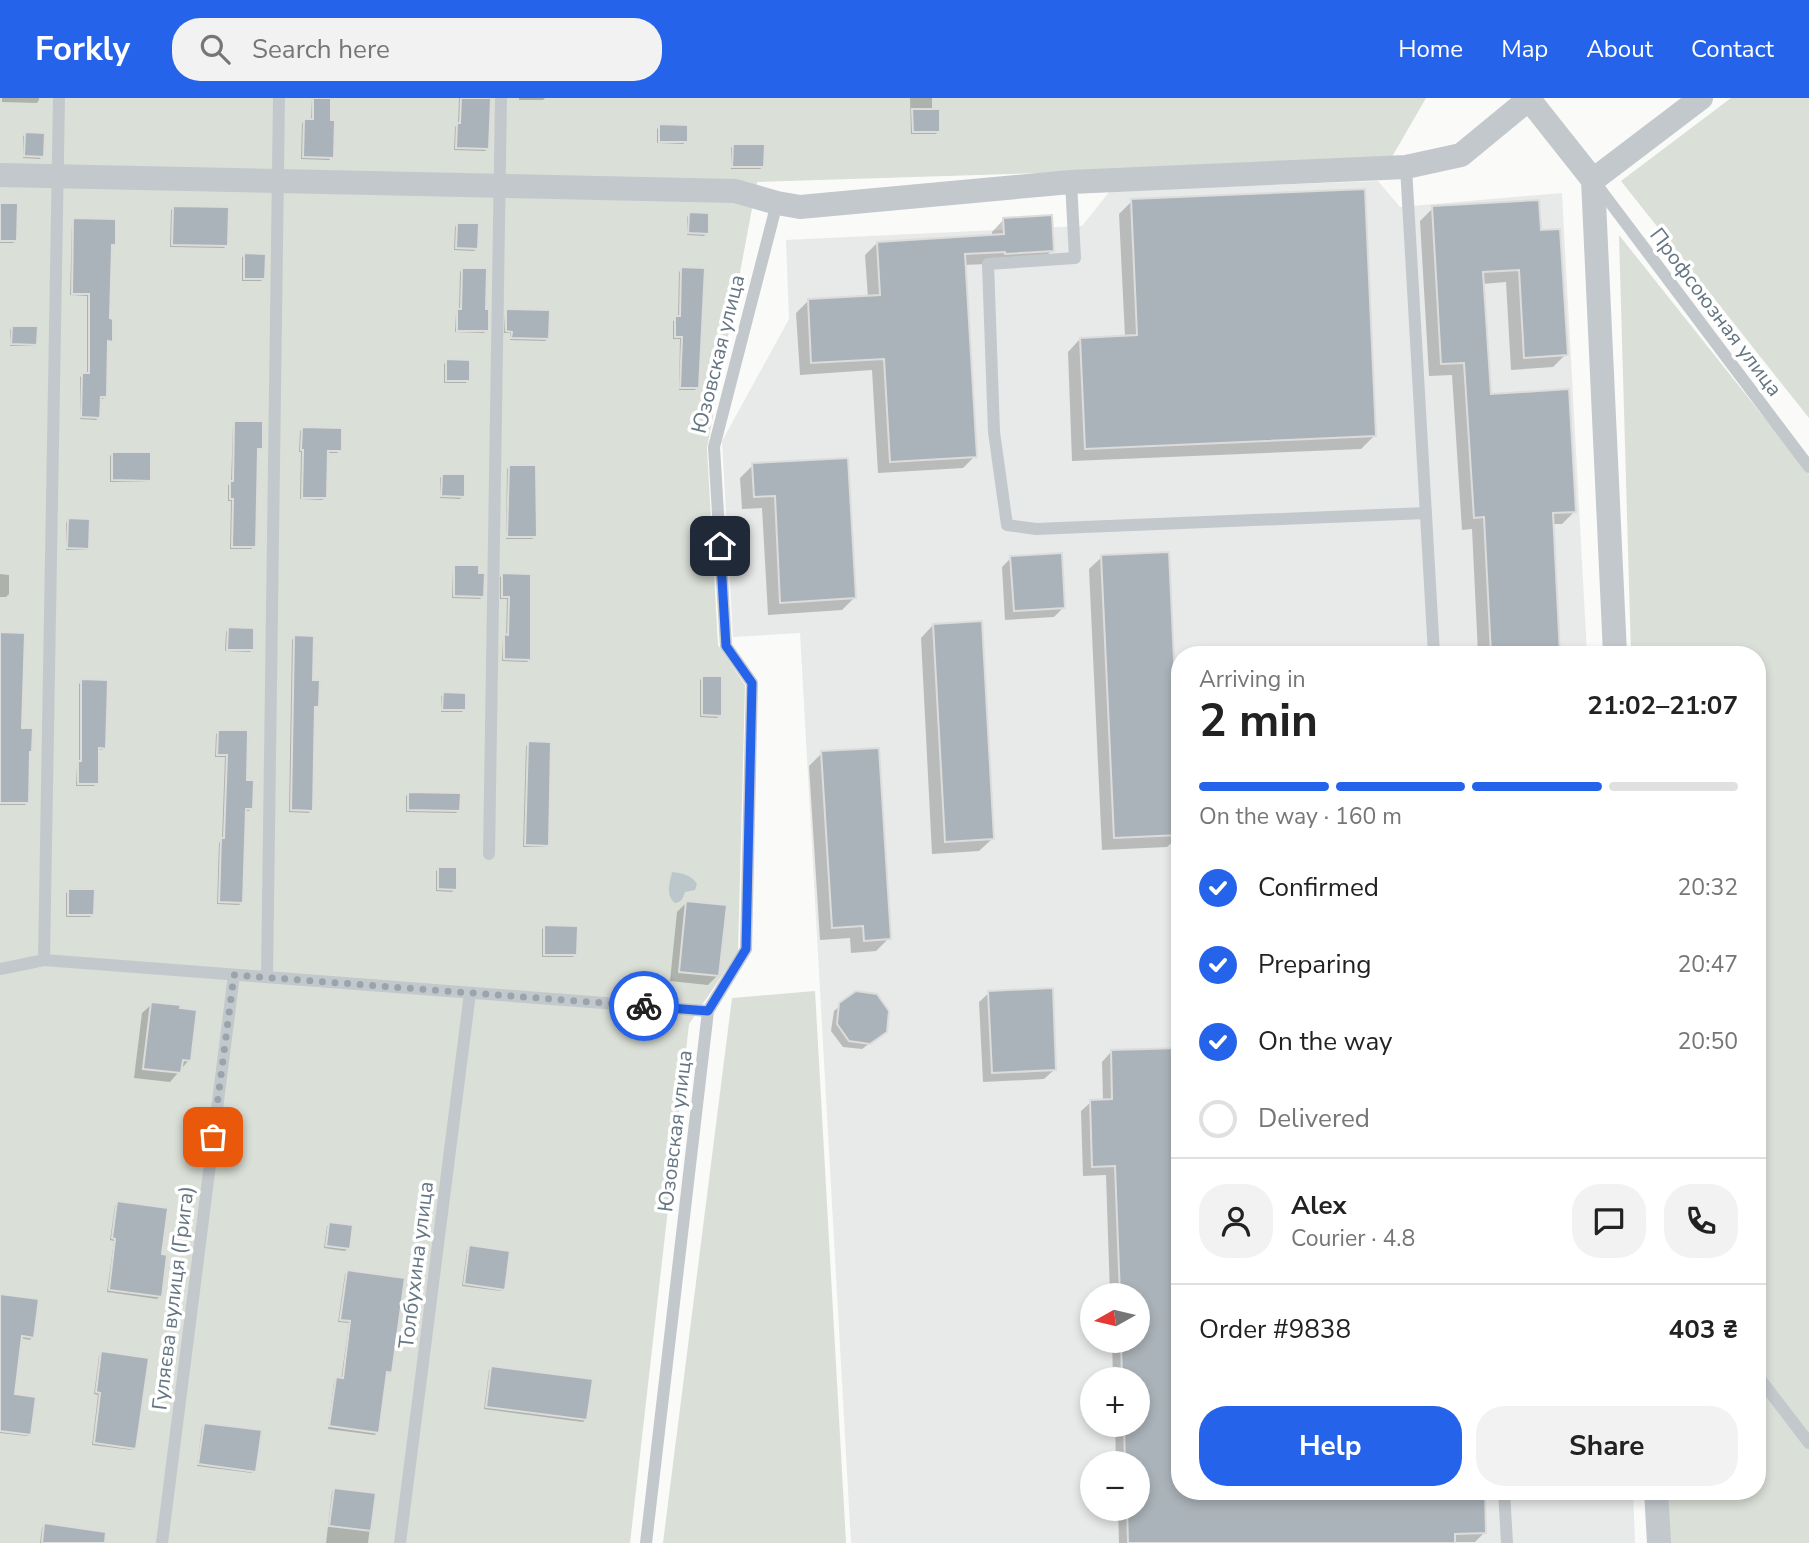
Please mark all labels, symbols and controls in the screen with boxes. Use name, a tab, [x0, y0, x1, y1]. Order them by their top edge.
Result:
search box	[172, 18, 662, 81]
text: Forkly	[35, 27, 130, 72]
icon: search	[196, 30, 234, 68]
text: Search here	[252, 32, 390, 67]
text: Home	[1398, 33, 1463, 65]
text: Map	[1501, 33, 1548, 65]
text: About	[1586, 33, 1653, 65]
text: Contact	[1691, 33, 1774, 65]
street label: Профсоюзная улица	[1643, 222, 1789, 402]
street label: Юзовская улица	[685, 272, 751, 436]
pin	[690, 516, 750, 576]
icon: home	[701, 527, 739, 565]
text: Arriving in	[1199, 664, 1306, 695]
text: 21:02–21:07	[1587, 688, 1738, 723]
text: 2 min	[1199, 689, 1318, 752]
text: On the way · 160 m	[1199, 801, 1402, 832]
icon: check	[1199, 869, 1237, 907]
text: Confirmed	[1258, 870, 1379, 905]
text: 20:32	[1678, 872, 1738, 903]
icon: check	[1199, 946, 1237, 984]
text: Preparing	[1258, 947, 1371, 982]
text: 20:47	[1678, 949, 1738, 980]
courier	[609, 971, 679, 1041]
icon: bike	[625, 987, 663, 1025]
icon: check	[1199, 1023, 1237, 1061]
text: On the way	[1258, 1024, 1392, 1059]
text: 20:50	[1678, 1026, 1738, 1057]
street label: Юзовская улица	[651, 1049, 699, 1213]
text: Delivered	[1258, 1101, 1370, 1136]
pin	[183, 1107, 243, 1167]
icon: bag	[194, 1118, 232, 1156]
street label: Толбухина улица	[392, 1180, 440, 1350]
street label: Гуляєва вулиця (Грига)	[145, 1184, 201, 1412]
button: person	[1199, 1184, 1273, 1258]
button: chat	[1572, 1184, 1646, 1258]
button: phone	[1664, 1184, 1738, 1258]
text: Alex	[1291, 1188, 1347, 1223]
text: Courier · 4.8	[1291, 1223, 1415, 1254]
north arrow	[1080, 1283, 1150, 1353]
map controls	[1080, 1283, 1150, 1521]
text: Order #9838	[1199, 1312, 1351, 1347]
text: 403 ₴	[1669, 1312, 1738, 1347]
button: +	[1080, 1367, 1150, 1437]
button: Help	[1199, 1406, 1462, 1486]
button: Share	[1476, 1406, 1738, 1486]
button: −	[1080, 1451, 1150, 1521]

